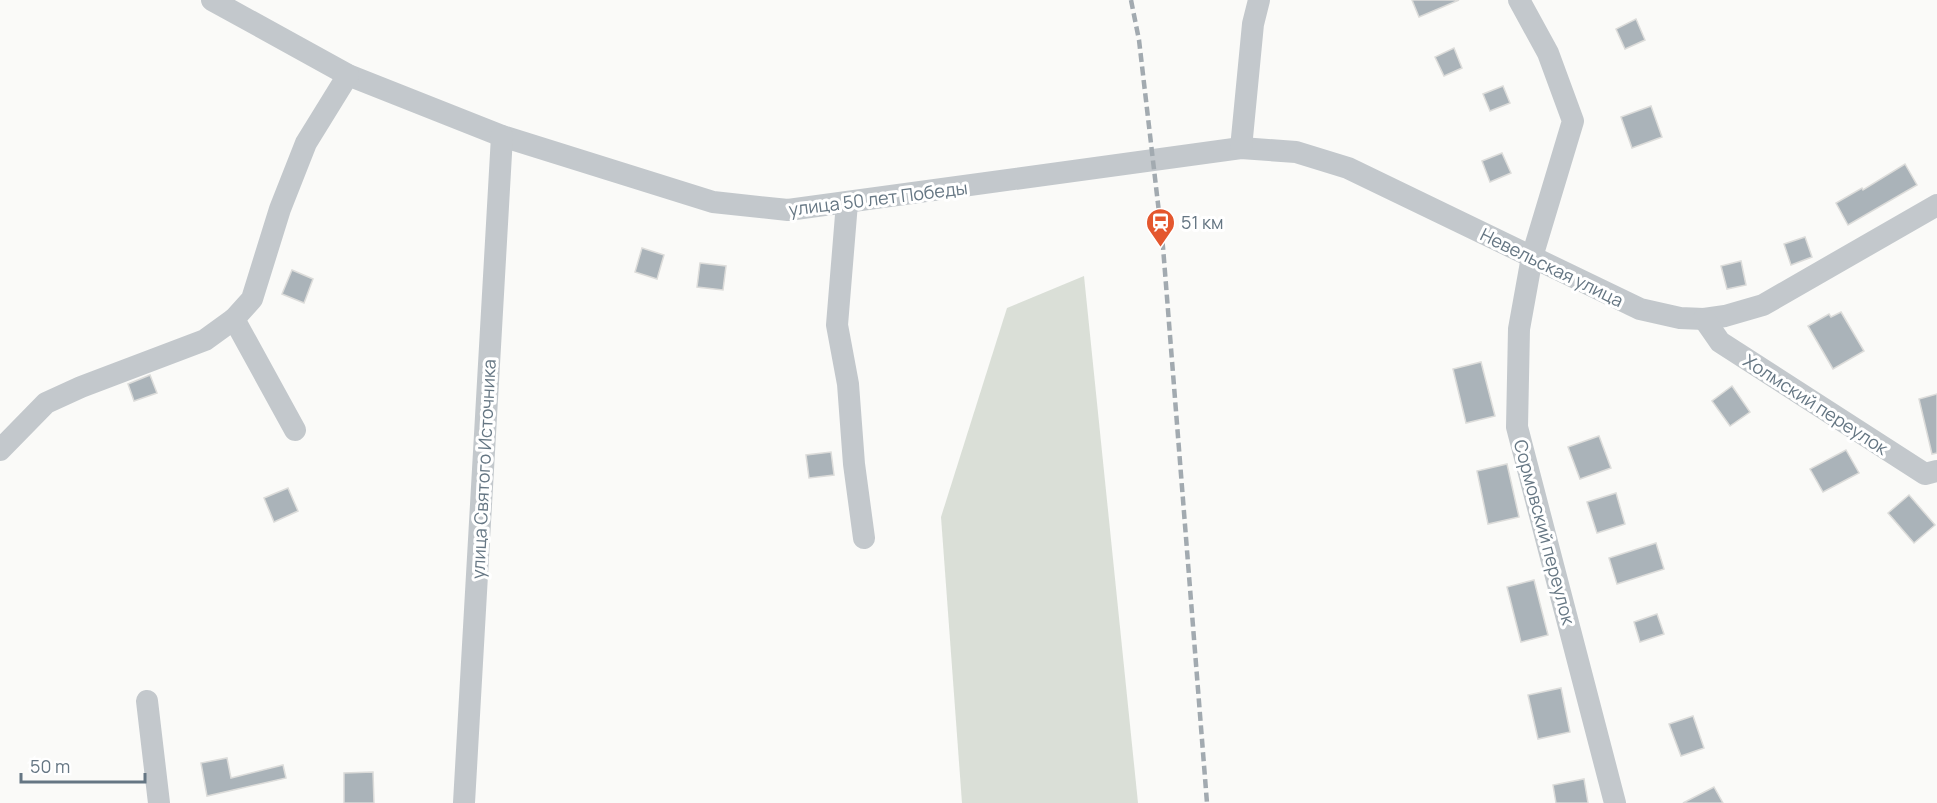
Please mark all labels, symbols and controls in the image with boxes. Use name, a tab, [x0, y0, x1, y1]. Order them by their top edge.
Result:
street label: улица 50 лет Победы	[787, 175, 969, 221]
station icon: 51 км	[1144, 206, 1176, 248]
place label: 51 км	[1181, 210, 1223, 234]
street label: Невельская улица	[1477, 222, 1627, 312]
street label: Холмский переулок	[1739, 348, 1894, 460]
street label: улица Святого Источника	[465, 358, 501, 580]
street label: Сормовский переулок	[1509, 437, 1582, 628]
scale bar	[21, 746, 146, 784]
text: 50 m	[30, 754, 70, 778]

